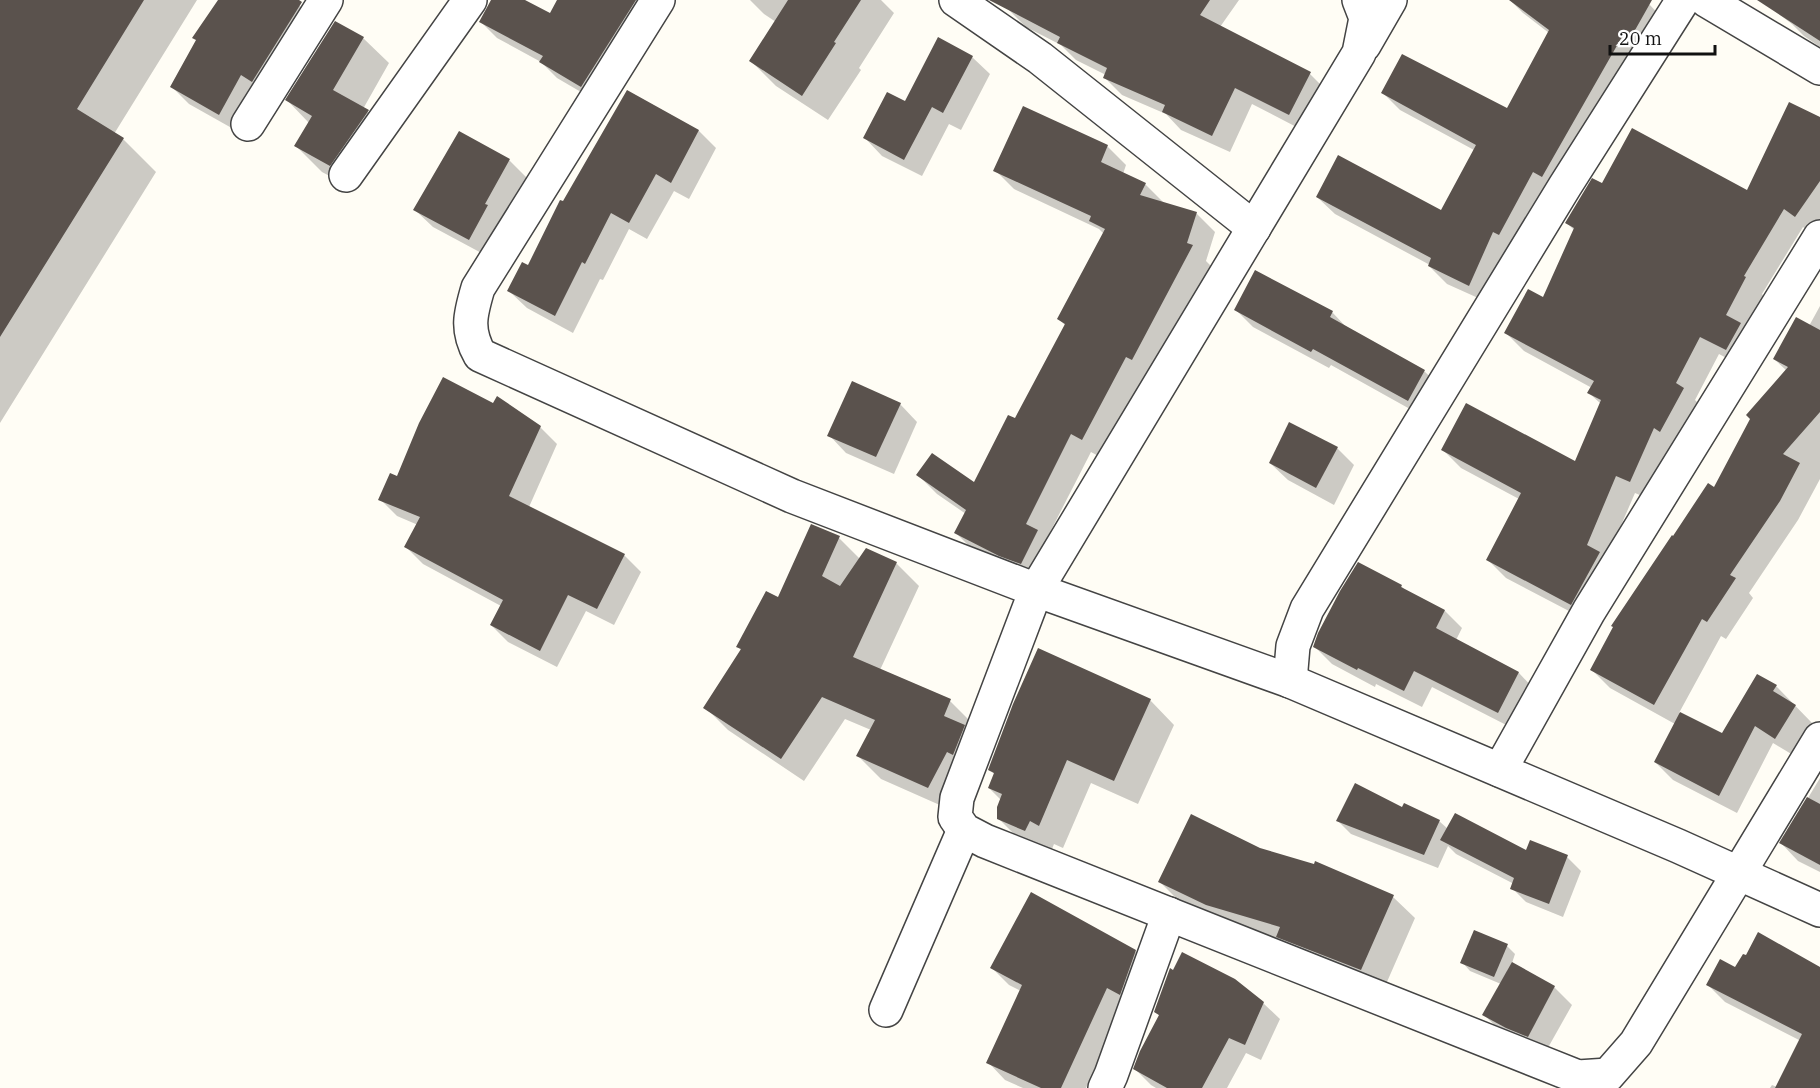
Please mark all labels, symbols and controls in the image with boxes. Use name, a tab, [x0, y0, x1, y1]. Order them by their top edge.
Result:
scale bar	[1610, 18, 1715, 56]
text: 20 m	[1619, 27, 1662, 50]

